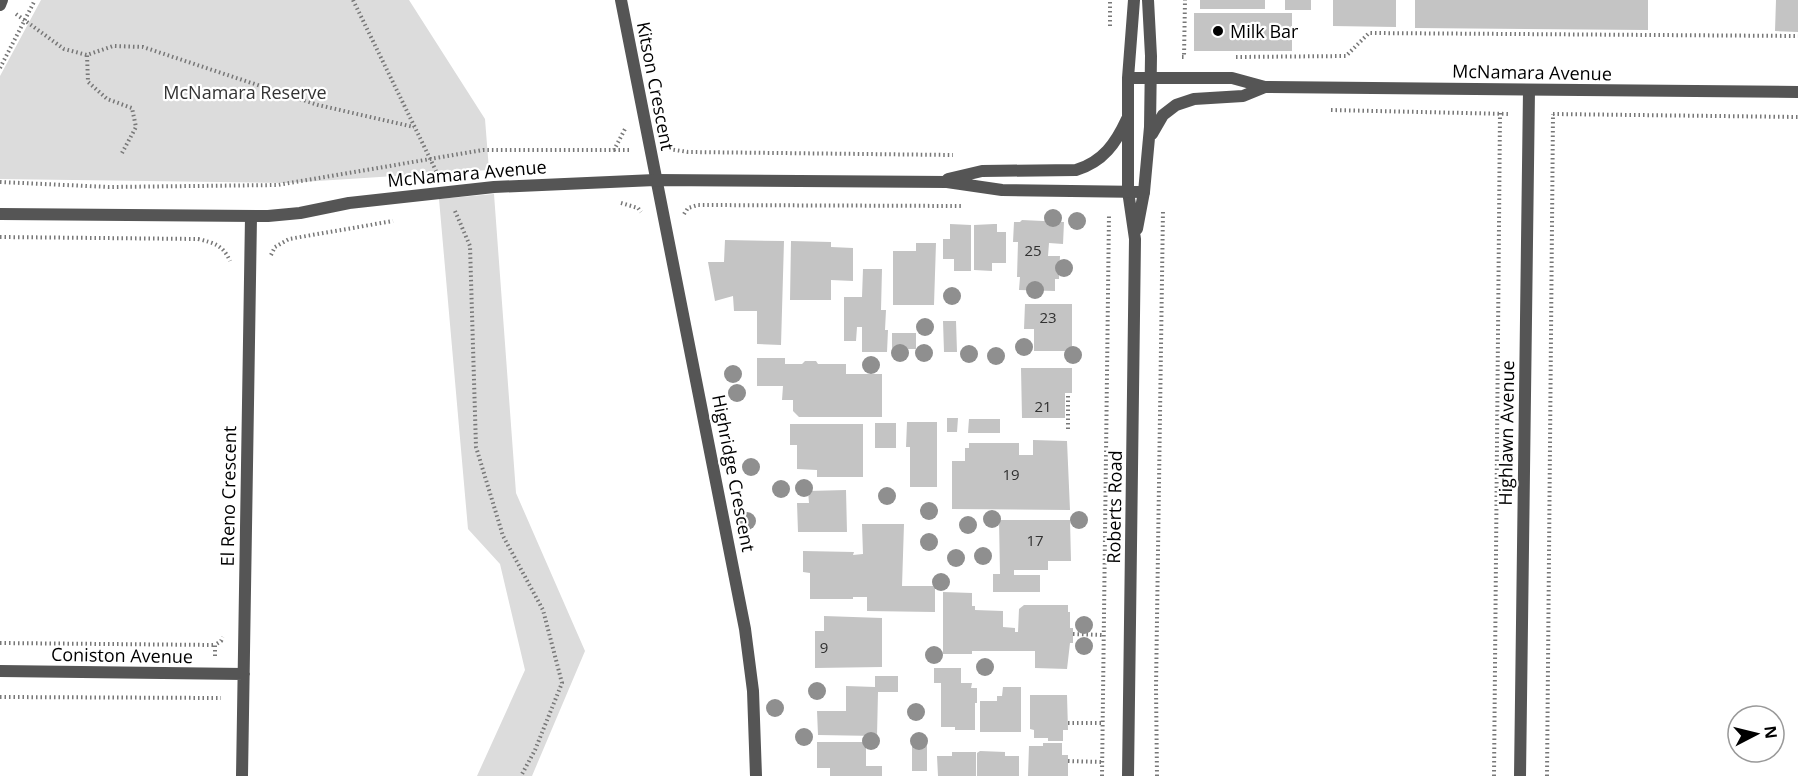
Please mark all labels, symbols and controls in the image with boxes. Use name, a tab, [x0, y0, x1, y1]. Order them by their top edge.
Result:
place label: Milk Bar	[1230, 19, 1299, 43]
street label: Kitson Crescent	[632, 20, 680, 152]
marker: Milk Bar	[1211, 24, 1225, 38]
street label: McNamara Avenue	[1452, 59, 1612, 85]
park label: McNamara Reserve	[163, 80, 327, 104]
street label: McNamara Avenue	[386, 154, 548, 192]
house number: 25	[1024, 240, 1042, 260]
house number: 23	[1039, 307, 1057, 327]
street label: Highlawn Avenue	[1493, 360, 1519, 506]
street label: Highridge Crescent	[707, 392, 761, 554]
house number: 21	[1034, 396, 1052, 416]
street label: El Reno Crescent	[215, 426, 241, 566]
street label: Roberts Road	[1101, 450, 1127, 564]
house number: 19	[1002, 464, 1020, 484]
house number: 17	[1026, 530, 1044, 550]
house number: 9	[820, 637, 828, 657]
street label: Coniston Avenue	[51, 642, 193, 668]
north arrow	[1726, 704, 1786, 764]
text: N	[1759, 724, 1783, 740]

